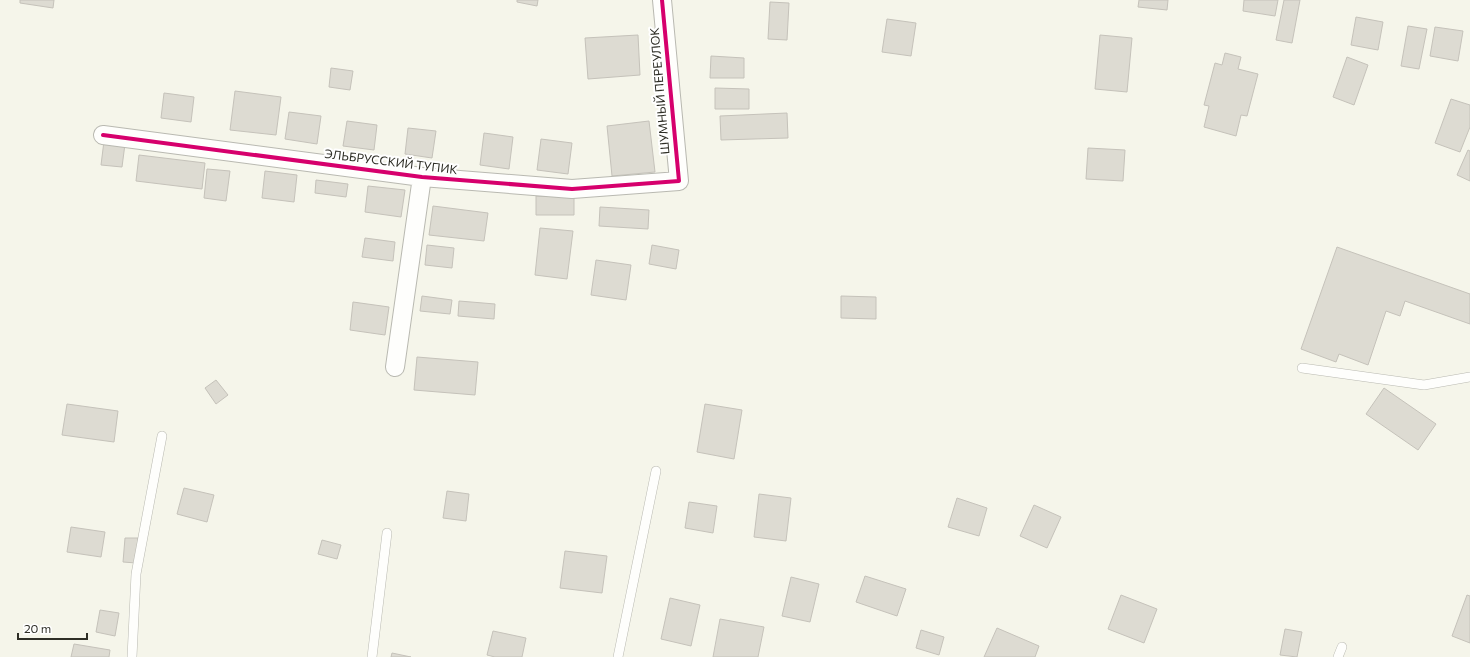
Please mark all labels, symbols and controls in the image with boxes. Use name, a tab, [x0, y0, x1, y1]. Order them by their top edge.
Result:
street label: ШУМНЫЙ ПЕРЕУЛОК	[646, 27, 672, 155]
street label: ЭЛЬБРУССКИЙ ТУПИК	[324, 146, 458, 176]
scale bar	[18, 615, 87, 641]
text: 20 m	[24, 621, 51, 635]

